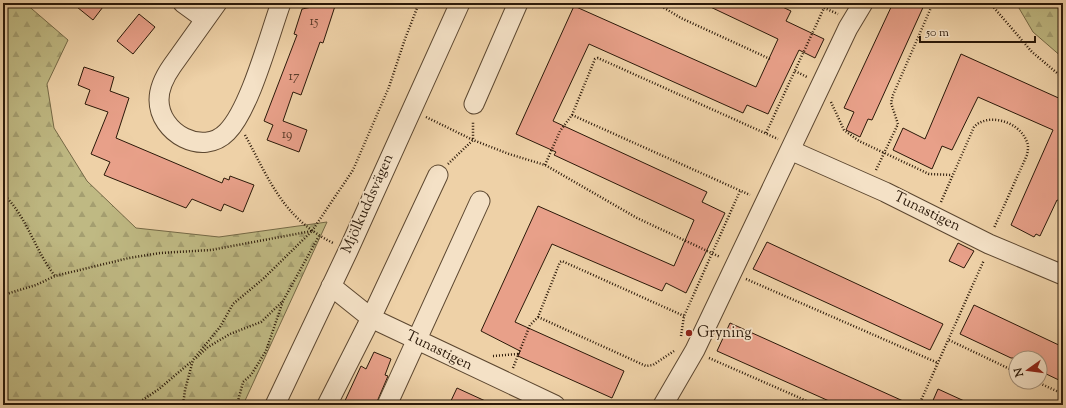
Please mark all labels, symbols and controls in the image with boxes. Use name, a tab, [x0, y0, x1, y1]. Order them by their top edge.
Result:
house number: 15	[310, 13, 319, 31]
scale bar	[920, 18, 1035, 44]
text: 50 m	[925, 24, 949, 42]
house number: 17	[289, 68, 300, 86]
house number: 19	[282, 126, 292, 144]
street label: Mjölkuddsvägen	[337, 151, 399, 257]
street label: Tunastigen	[890, 187, 964, 237]
place label: Gryning	[697, 323, 752, 344]
street label: Tunastigen	[402, 326, 476, 376]
marker: Gryning	[684, 328, 694, 338]
north arrow	[1008, 350, 1048, 390]
text: N	[1010, 366, 1028, 379]

